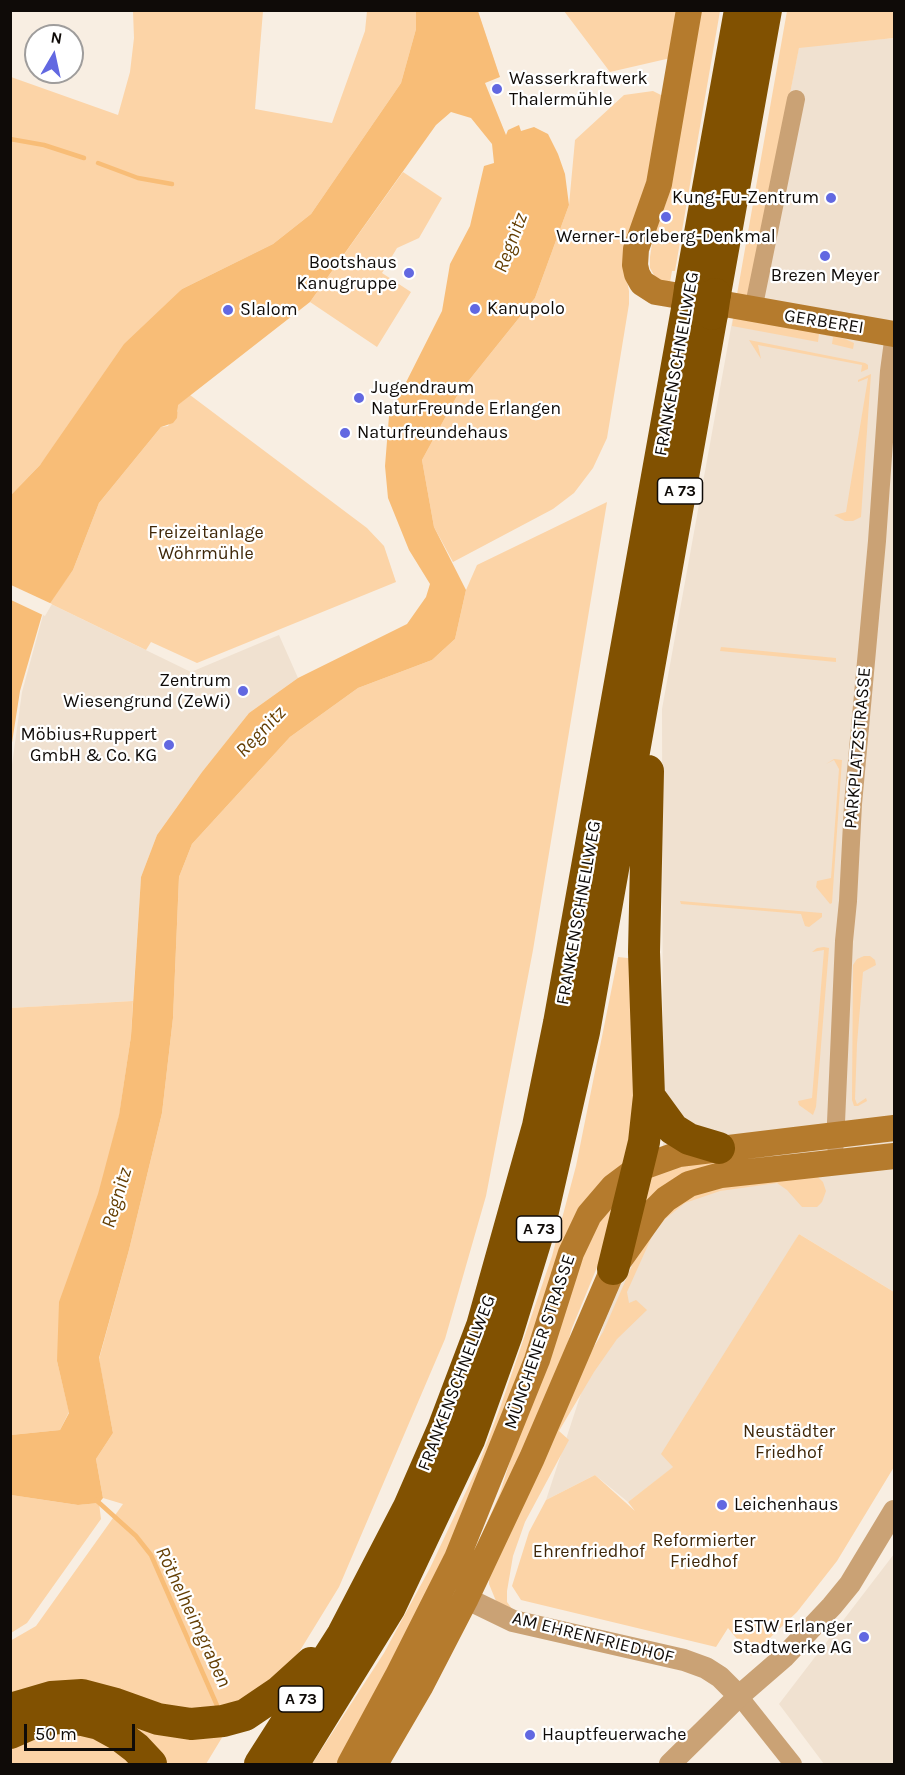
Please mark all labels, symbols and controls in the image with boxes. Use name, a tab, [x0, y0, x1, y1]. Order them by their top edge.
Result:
north arrow	[24, 24, 84, 84]
text: N	[49, 27, 64, 48]
place label: Wasserkraftwerk Thalermühle	[509, 68, 648, 110]
marker: Wasserkraftwerk Thalermühle	[490, 82, 504, 96]
place label: Kung-Fu-Zentrum	[672, 187, 819, 209]
marker: Kung-Fu-Zentrum	[824, 191, 838, 205]
water label: Regnitz	[489, 210, 533, 276]
marker: Werner-Lorleberg-Denkmal	[659, 210, 673, 224]
place label: Werner-Lorleberg-Denkmal	[556, 226, 776, 248]
marker: Brezen Meyer	[818, 249, 832, 263]
place label: Bootshaus Kanugruppe	[297, 252, 397, 294]
place label: Brezen Meyer	[771, 265, 879, 287]
marker: Bootshaus Kanugruppe	[402, 266, 416, 280]
street label: FRANKENSCHNELLWEG	[650, 270, 704, 458]
place label: Kanupolo	[487, 298, 565, 320]
place label: Slalom	[240, 299, 298, 321]
marker: Kanupolo	[468, 302, 482, 316]
marker: Slalom	[221, 303, 235, 317]
street label: GERBEREI	[783, 305, 865, 339]
place label: Jugendraum NaturFreunde Erlangen	[371, 377, 561, 420]
marker: Jugendraum NaturFreunde Erlangen	[352, 391, 366, 405]
place label: Naturfreundehaus	[357, 422, 508, 444]
marker: Naturfreundehaus	[338, 426, 352, 440]
road number: A 73	[658, 478, 702, 504]
park label: Freizeitanlage Wöhrmühle	[148, 522, 264, 564]
street label: PARKPLATZSTRASSE	[840, 666, 876, 830]
place label: Zentrum Wiesengrund (ZeWi)	[63, 670, 231, 712]
marker: Zentrum Wiesengrund (ZeWi)	[236, 684, 250, 698]
water label: Regnitz	[231, 701, 291, 763]
place label: Möbius+Ruppert GmbH & Co. KG	[21, 724, 157, 766]
marker: Möbius+Ruppert GmbH & Co. KG	[162, 738, 176, 752]
street label: FRANKENSCHNELLWEG	[552, 819, 606, 1007]
water label: Regnitz	[96, 1165, 138, 1231]
road number: A 73	[516, 1216, 562, 1242]
street label: MÜNCHENER STRASSE	[500, 1252, 580, 1432]
street label: FRANKENSCHNELLWEG	[413, 1292, 501, 1474]
park label: Neustädter Friedhof	[743, 1421, 835, 1464]
place label: Leichenhaus	[734, 1494, 838, 1516]
marker: Leichenhaus	[715, 1498, 729, 1512]
park label: Reformierter Friedhof	[652, 1530, 756, 1572]
park label: Ehrenfriedhof	[533, 1541, 645, 1563]
water label: Röthelheimgraben	[150, 1543, 236, 1691]
street label: AM EHRENFRIEDHOF	[510, 1607, 676, 1669]
place label: ESTW Erlanger Stadtwerke AG	[733, 1616, 852, 1658]
marker: ESTW Erlanger Stadtwerke AG	[857, 1630, 871, 1644]
road number: A 73	[278, 1686, 324, 1712]
scale bar	[27, 1712, 138, 1750]
text: 50 m	[35, 1723, 77, 1745]
place label: Hauptfeuerwache	[542, 1724, 687, 1746]
marker: Hauptfeuerwache	[523, 1728, 537, 1742]

